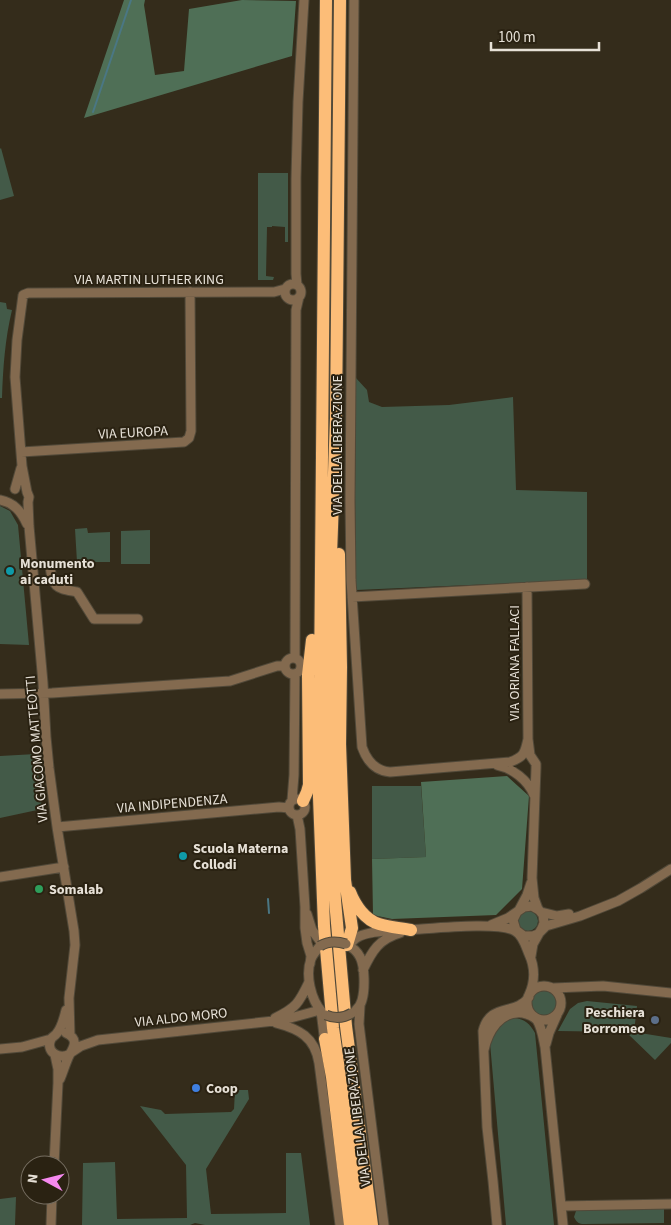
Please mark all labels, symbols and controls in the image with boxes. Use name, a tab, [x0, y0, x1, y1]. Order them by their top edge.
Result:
scale bar	[491, 20, 598, 52]
text: 100 m	[498, 27, 536, 48]
street label: VIA MARTIN LUTHER KING	[74, 270, 224, 290]
street label: VIA DELLA LIBERAZIONE	[328, 375, 348, 515]
street label: VIA EUROPA	[98, 421, 169, 445]
place label: Monumento ai caduti	[20, 554, 95, 590]
marker: Monumento ai caduti	[4, 565, 16, 577]
street label: VIA ORIANA FALLACI	[505, 605, 525, 721]
street label: VIA GIACOMO MATTEOTTI	[21, 675, 53, 823]
street label: VIA INDIPENDENZA	[116, 789, 229, 819]
place label: Scuola Materna Collodi	[193, 839, 288, 875]
marker: Scuola Materna Collodi	[177, 850, 189, 862]
place label: Somalab	[49, 880, 103, 900]
marker: Somalab	[33, 883, 45, 895]
street label: VIA ALDO MORO	[134, 1003, 228, 1033]
place label: Peschiera Borromeo	[583, 1003, 645, 1039]
marker: Peschiera Borromeo	[649, 1014, 661, 1026]
street label: VIA DELLA LIBERAZIONE	[340, 1046, 376, 1187]
place label: Coop	[206, 1079, 238, 1099]
marker: Coop	[190, 1082, 202, 1094]
north arrow	[20, 1155, 70, 1205]
text: N	[23, 1173, 44, 1184]

